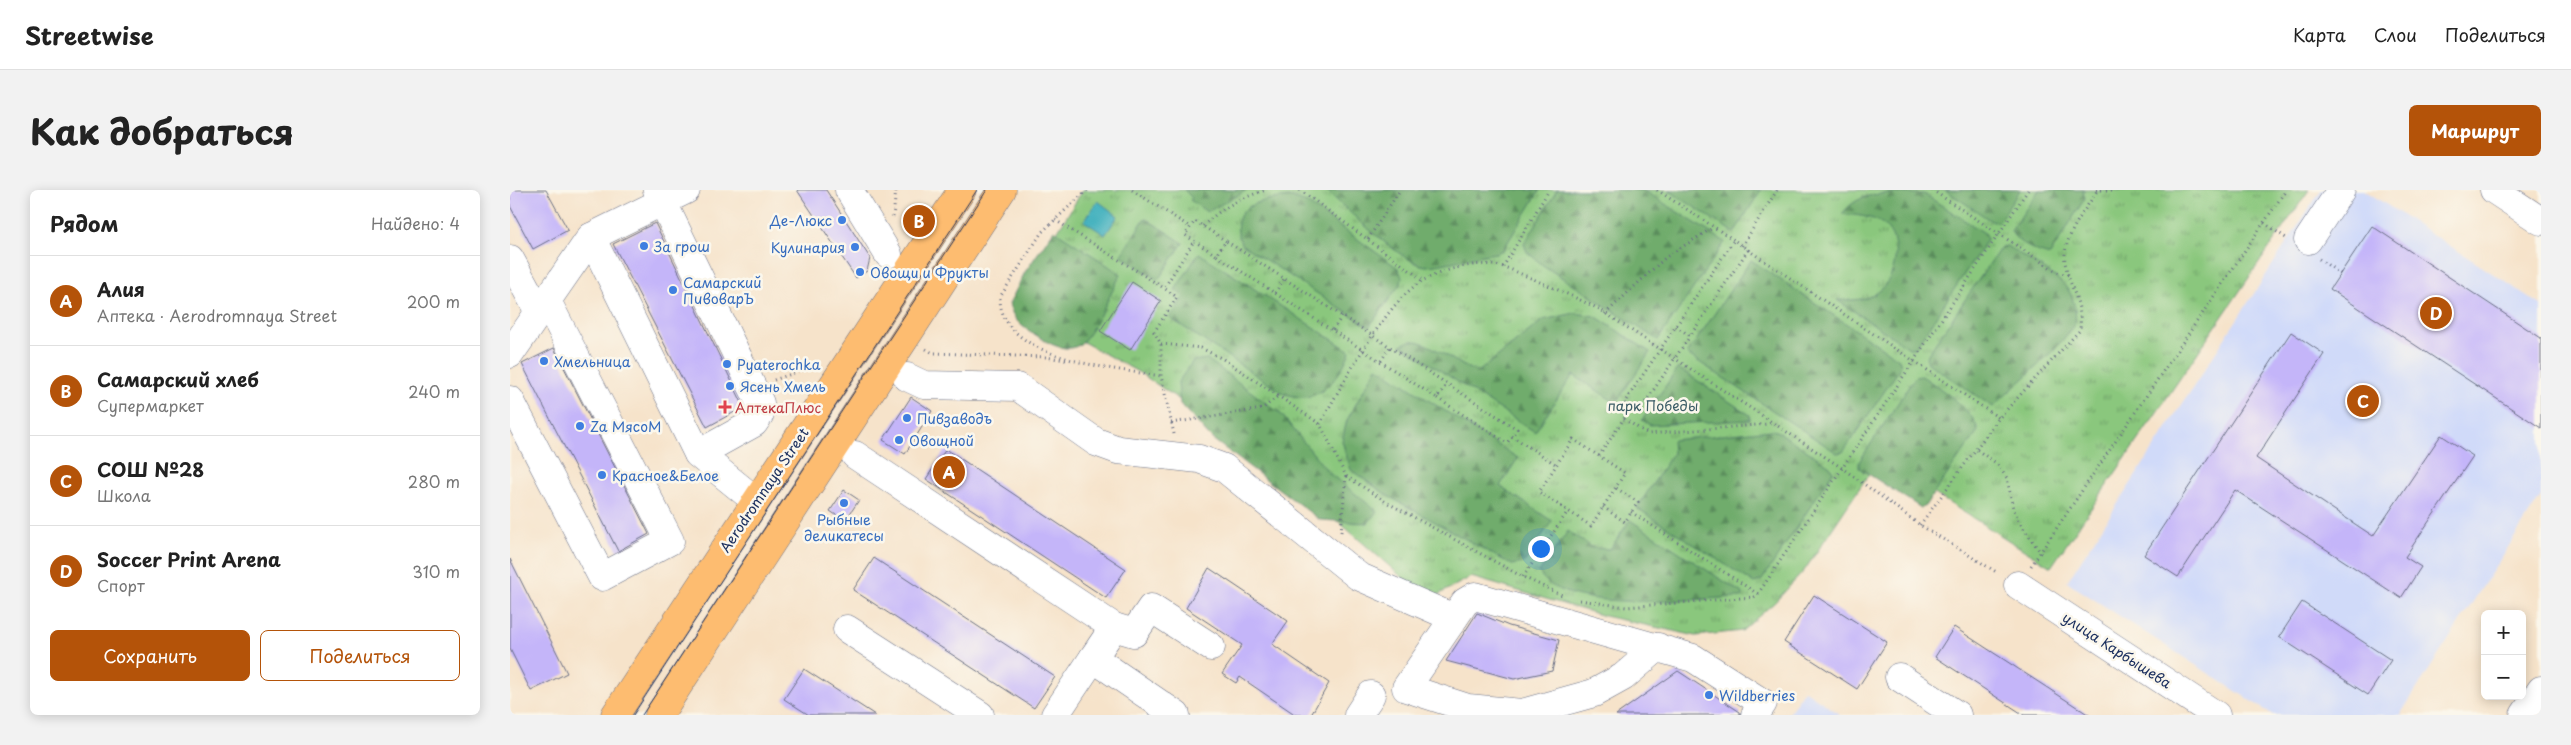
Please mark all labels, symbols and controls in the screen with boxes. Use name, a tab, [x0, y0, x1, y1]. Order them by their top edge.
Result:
text: Streetwise	[25, 17, 154, 53]
text: Карта	[2293, 21, 2346, 48]
text: Слои	[2374, 21, 2417, 48]
text: Поделиться	[2445, 21, 2546, 48]
text: Как добраться	[30, 104, 294, 157]
button: Маршрут	[2409, 105, 2541, 156]
pin: B	[903, 202, 935, 240]
text: Рядом	[50, 207, 118, 239]
place label: Де-Люкс	[769, 210, 832, 231]
text: Найдено: 4	[371, 211, 460, 235]
marker: Де-Люкс	[836, 214, 848, 226]
place label: За грош	[653, 236, 710, 257]
place label: Кулинария	[771, 237, 845, 258]
marker: За грош	[638, 240, 650, 252]
marker: Кулинария	[849, 241, 861, 253]
place label: Овощи и Фрукты	[870, 262, 989, 283]
marker: Овощи и Фрукты	[854, 266, 866, 278]
place label: Самарский ПивоварЪ	[683, 272, 762, 309]
text: Алия	[97, 275, 145, 303]
marker: Самарский ПивоварЪ	[667, 284, 679, 296]
text: A	[60, 289, 72, 313]
text: 200 m	[407, 289, 460, 313]
pin: D	[2420, 294, 2452, 332]
text: Аптека · Aerodromnaya Street	[97, 303, 337, 327]
place label: Хмельница	[554, 351, 631, 372]
place label: Pyaterochka	[737, 354, 821, 375]
marker: Хмельница	[538, 355, 550, 367]
marker: Pyaterochka	[721, 358, 733, 370]
text: Самарский хлеб	[97, 365, 259, 393]
place label: Ясень Хмель	[740, 376, 826, 397]
text: B	[61, 379, 71, 403]
text: 240 m	[408, 379, 460, 403]
marker: Ясень Хмель	[724, 380, 736, 392]
pin: C	[2347, 382, 2379, 420]
text: Супермаркет	[97, 393, 204, 417]
park label: парк Победы	[1607, 395, 1699, 416]
place label: АптекаПлюс	[735, 397, 822, 418]
marker: АптекаПлюс	[719, 401, 731, 413]
place label: Пивзаводъ	[917, 408, 992, 429]
marker: Пивзаводъ	[901, 412, 913, 424]
place label: Za МясоМ	[590, 416, 661, 437]
marker: Za МясоМ	[574, 420, 586, 432]
street label: Aerodromnaya Street	[714, 423, 814, 557]
place label: Овощной	[909, 430, 974, 451]
marker: Овощной	[893, 434, 905, 446]
pin: A	[933, 453, 965, 491]
text: СОШ №28	[97, 455, 204, 483]
place label: Красное&Белое	[612, 465, 719, 486]
text: C	[60, 469, 72, 493]
text: 280 m	[408, 469, 460, 493]
marker: Красное&Белое	[596, 469, 608, 481]
text: Школа	[97, 483, 151, 507]
marker: Рыбные деликатесы	[838, 497, 850, 509]
place label: Рыбные деликатесы	[804, 509, 884, 546]
your location	[1528, 536, 1554, 562]
text: Soccer Print Arena	[97, 545, 281, 573]
text: D	[60, 559, 72, 583]
text: 310 m	[412, 559, 460, 583]
text: Спорт	[97, 573, 145, 597]
street label: улица Карбышева	[2058, 607, 2176, 693]
map controls	[2481, 610, 2526, 700]
button: +	[2481, 610, 2526, 655]
button: Сохранить	[50, 630, 250, 681]
button: Поделиться	[260, 630, 460, 681]
button: −	[2481, 655, 2526, 700]
place label: Wildberries	[1719, 685, 1795, 706]
marker: Wildberries	[1703, 689, 1715, 701]

